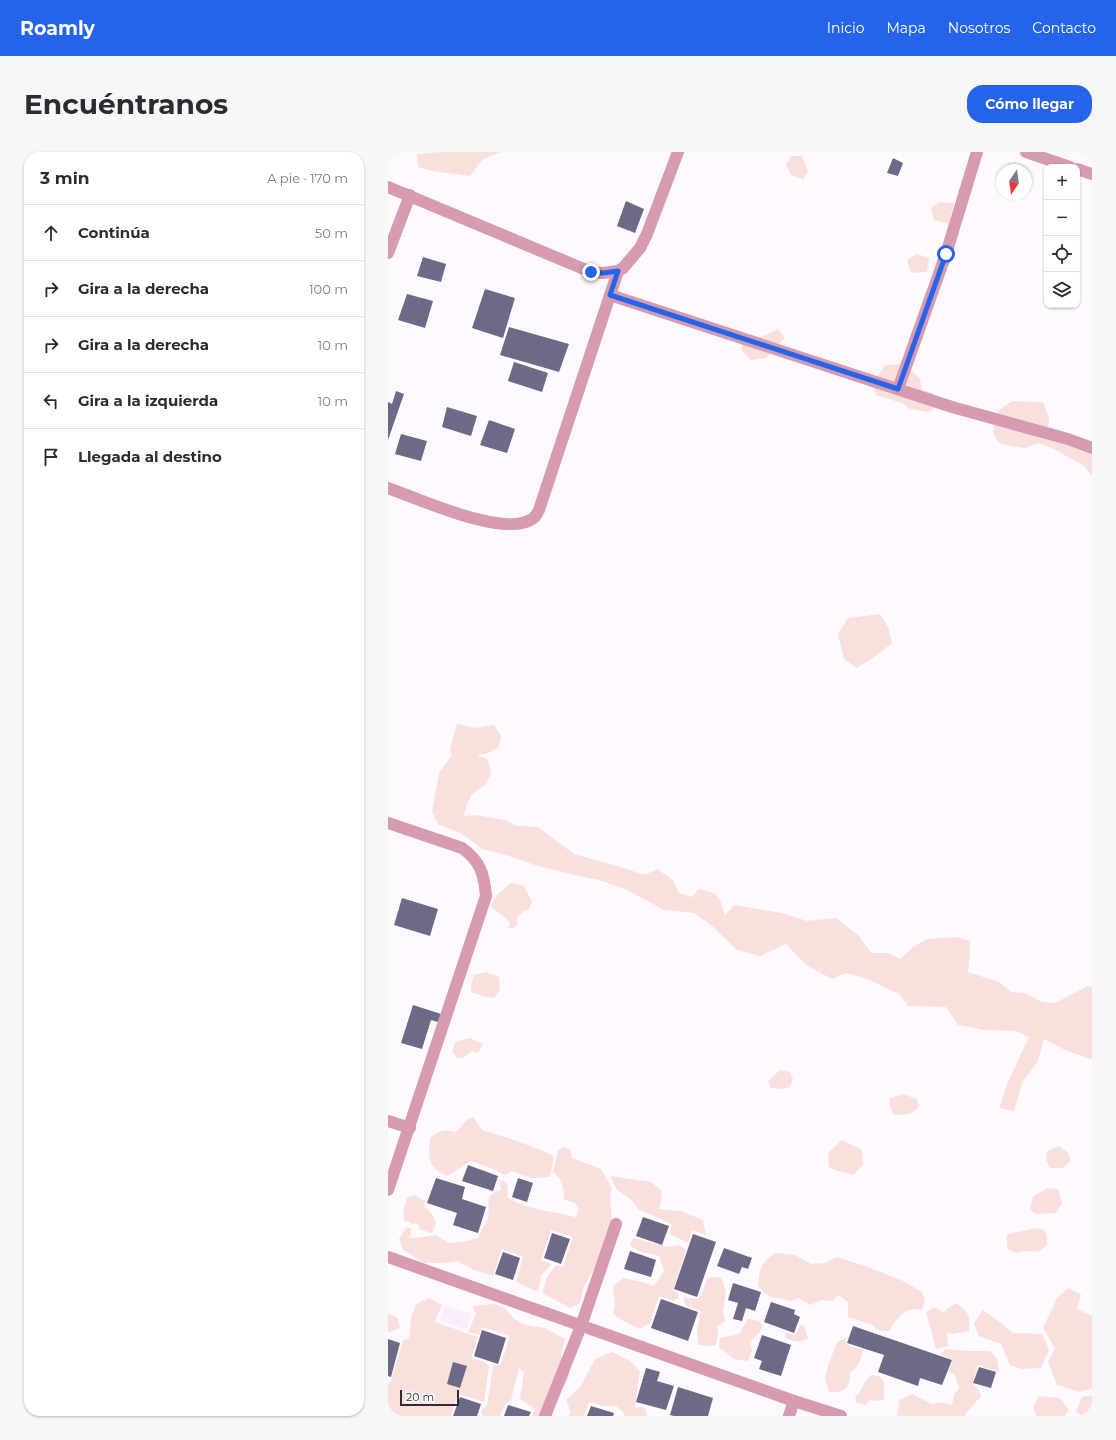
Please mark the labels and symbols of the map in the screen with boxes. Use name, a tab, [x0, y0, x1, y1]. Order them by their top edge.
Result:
north arrow	[996, 164, 1032, 200]
route start	[937, 245, 955, 263]
route end	[582, 263, 600, 281]
scale bar	[400, 1388, 459, 1407]

